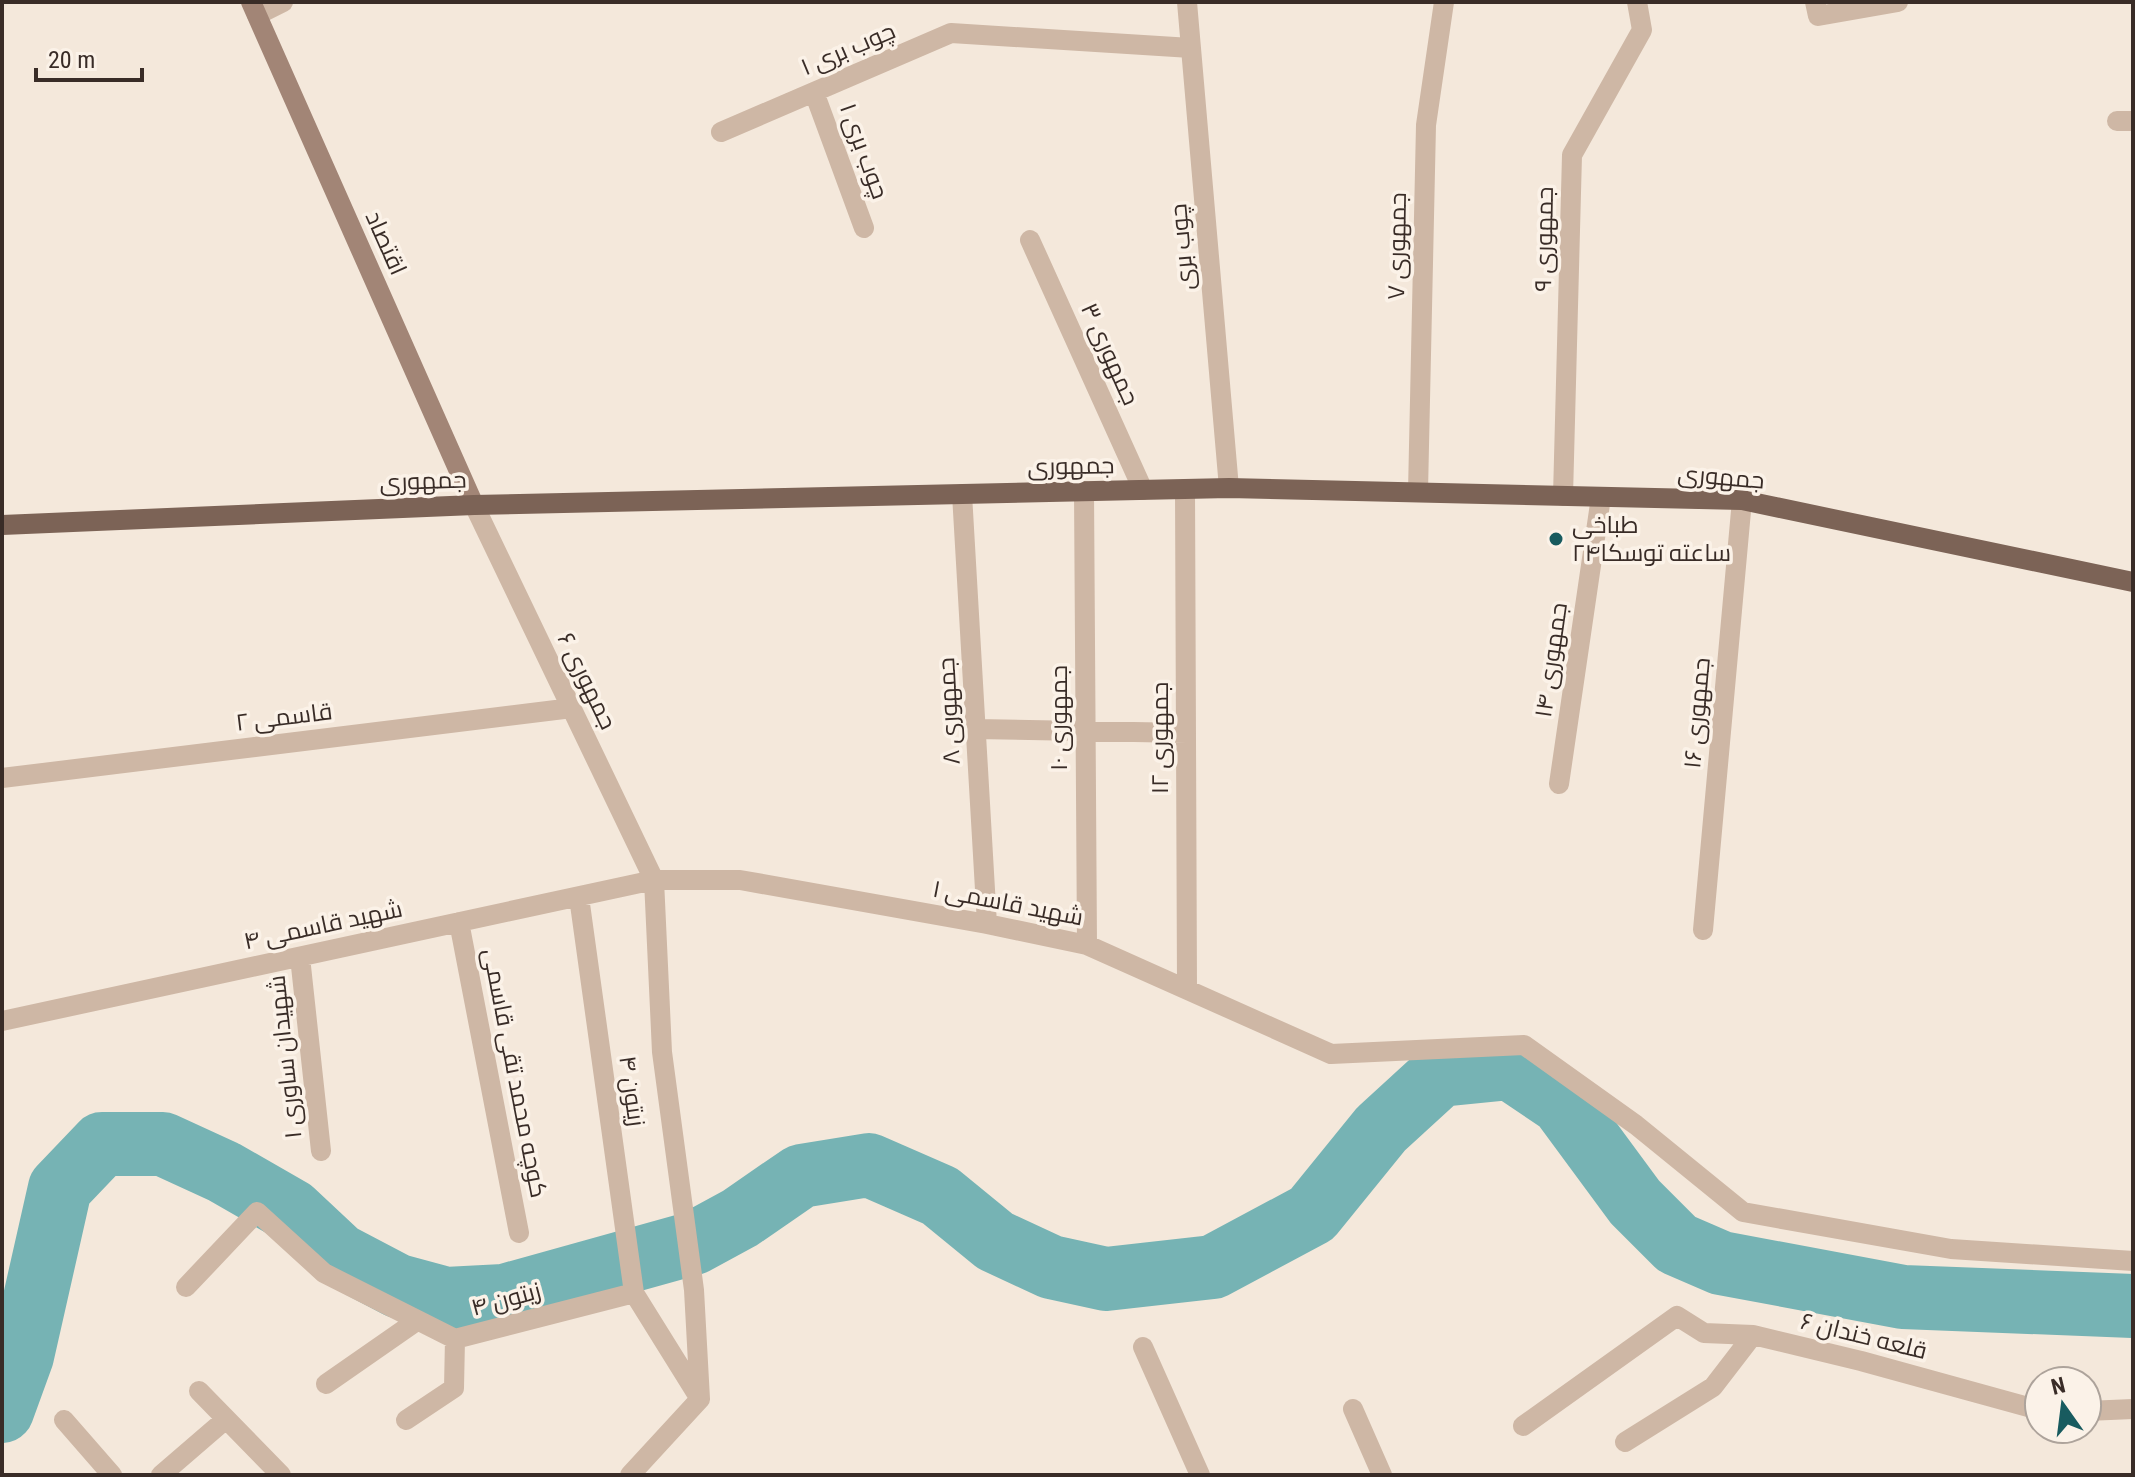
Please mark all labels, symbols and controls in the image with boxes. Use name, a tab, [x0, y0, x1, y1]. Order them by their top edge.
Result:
street label: ۱ چوب بری	[797, 17, 900, 83]
scale bar	[36, 32, 142, 82]
text: 20 m	[48, 46, 95, 74]
street label: چوب بری ۱	[832, 99, 894, 203]
street label: ۹ جمهوری	[1529, 186, 1559, 292]
street label: ۷ جمهوری	[1382, 192, 1412, 300]
street label: چوب بری	[1164, 202, 1202, 291]
street label: اقتصاد	[360, 207, 412, 279]
street label: ۳ جمهوری	[1075, 299, 1145, 409]
street label: جمهوری	[1027, 451, 1115, 481]
street label: جمهوری	[1676, 459, 1766, 495]
street label: جمهوری	[379, 465, 467, 497]
place label: طباخی ۲۴ساعته توسکا	[1572, 511, 1731, 567]
marker: طباخی ۲۴ساعته توسکا	[1547, 530, 1565, 548]
street label: ۱۴ جمهوری	[1529, 601, 1573, 719]
street label: جمهوری ۶	[552, 628, 622, 734]
street label: ۱۶ جمهوری	[1678, 656, 1716, 770]
street label: ۸ جمهوری	[932, 657, 966, 765]
street label: ۱۰ جمهوری	[1045, 665, 1073, 771]
street label: ۱۲ جمهوری	[1146, 682, 1174, 794]
street label: قاسمی ۲	[234, 697, 334, 737]
street label: ۱ شهید قاسمی	[930, 875, 1086, 931]
street label: ۴ شهید قاسمی	[241, 895, 405, 955]
street label: کوچه محمد تقی قاسمی	[475, 946, 553, 1200]
street label: ۱ شهیدان ساوری	[262, 974, 308, 1140]
street label: زیتون ۴	[613, 1054, 651, 1128]
street label: ۴ زیتون	[468, 1276, 544, 1322]
street label: ۶ قلعه خندان	[1798, 1307, 1930, 1365]
north arrow	[2023, 1365, 2103, 1445]
text: N	[2049, 1372, 2068, 1400]

